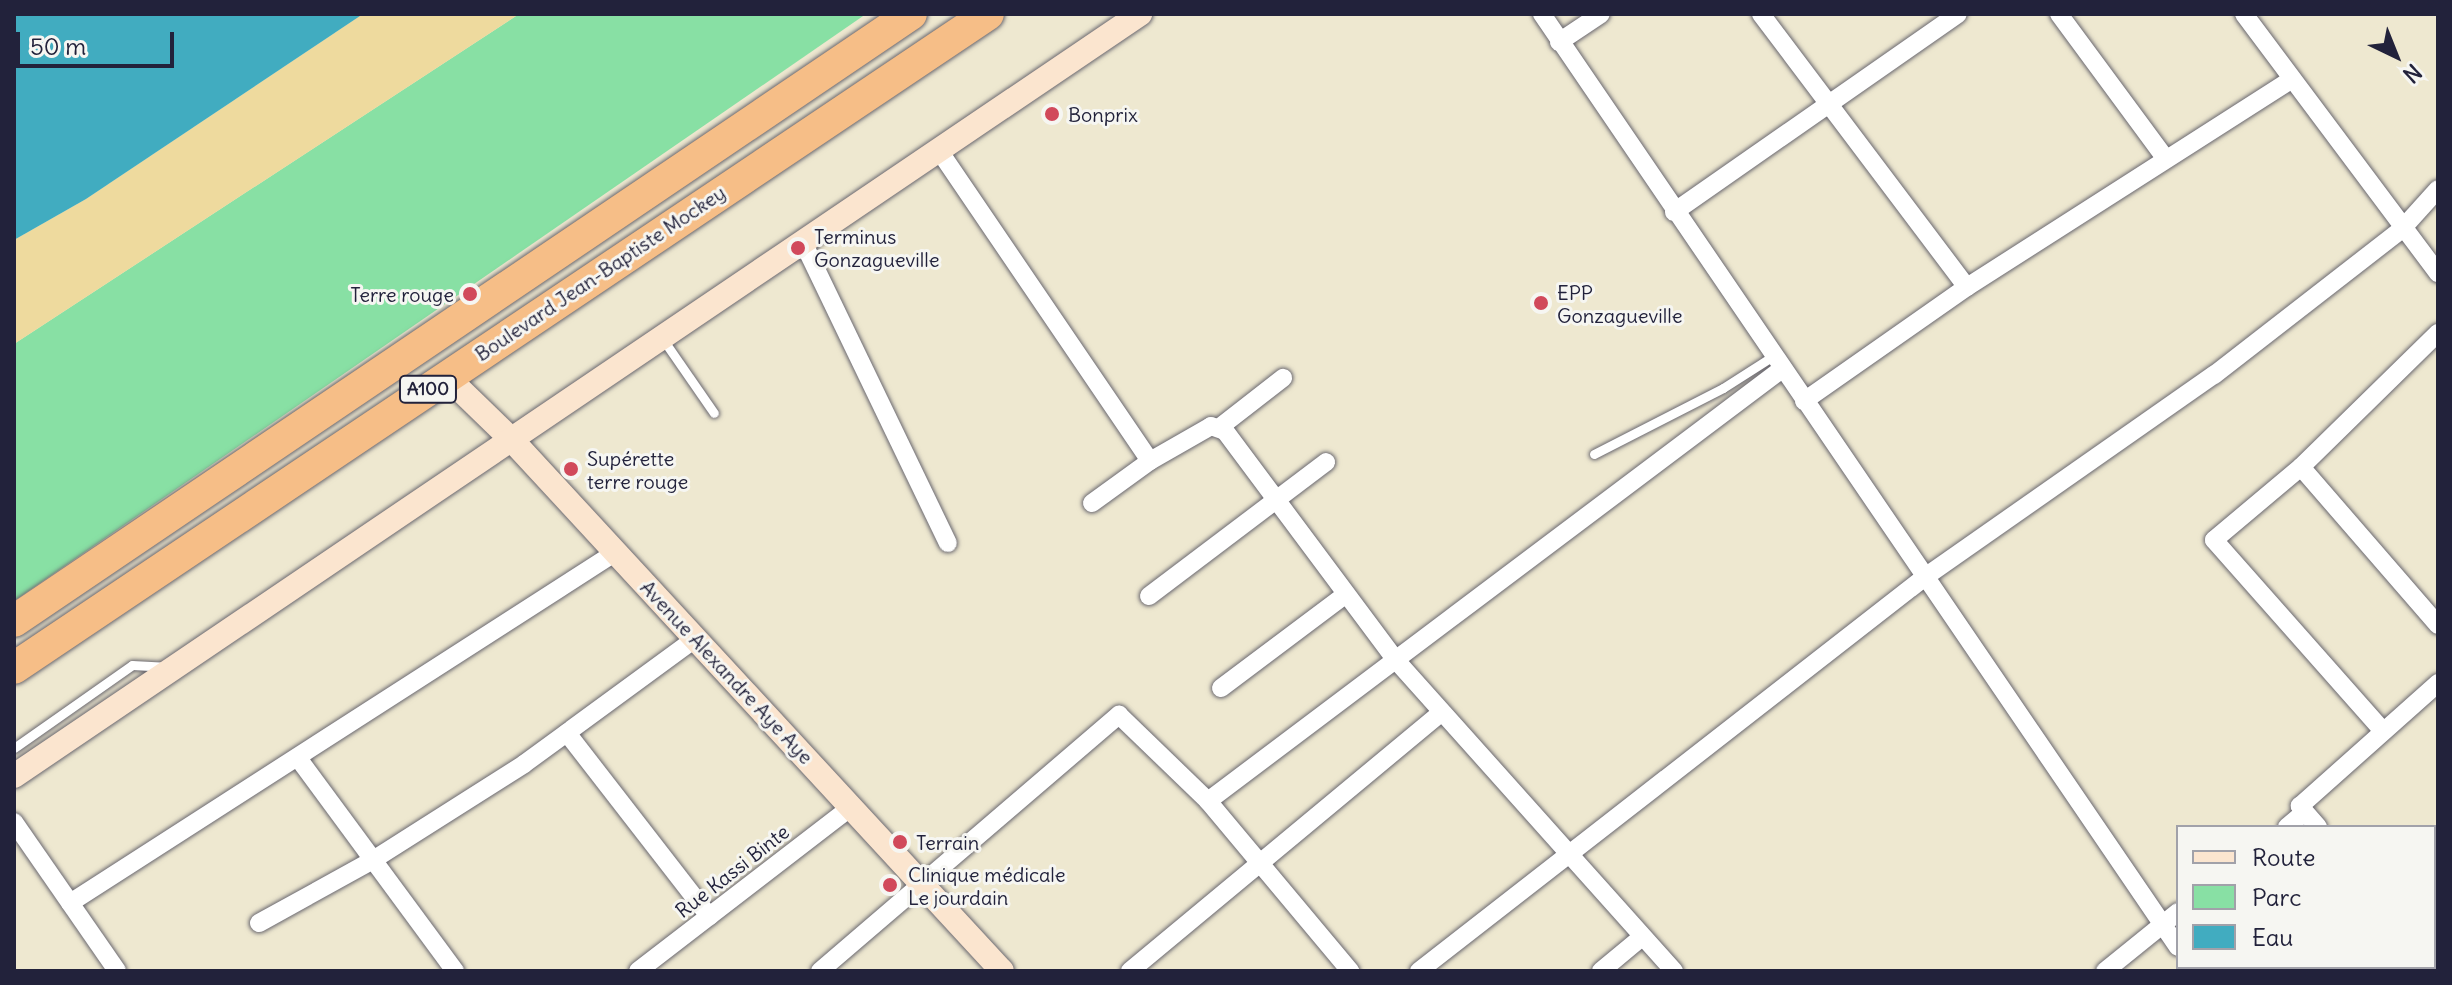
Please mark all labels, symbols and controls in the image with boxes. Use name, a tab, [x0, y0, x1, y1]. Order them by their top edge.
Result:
scale bar	[20, 16, 178, 66]
north arrow	[2356, 16, 2436, 96]
text: 50 m	[30, 31, 86, 61]
text: N	[2397, 58, 2427, 89]
place label: Bonprix	[1068, 102, 1138, 126]
marker: Bonprix	[1043, 105, 1061, 123]
street label: Boulevard Jean-Baptiste Mockey	[470, 180, 730, 366]
place label: Terminus Gonzagueville	[814, 224, 939, 271]
marker: Terminus Gonzagueville	[789, 239, 807, 257]
place label: EPP Gonzagueville	[1557, 280, 1682, 327]
place label: Terre rouge	[350, 282, 454, 306]
marker: Terre rouge	[461, 285, 479, 303]
marker: EPP Gonzagueville	[1532, 294, 1550, 312]
road number: A100	[398, 375, 458, 403]
place label: Supérette terre rouge	[587, 446, 688, 493]
marker: Supérette terre rouge	[562, 460, 580, 478]
street label: Avenue Alexandre Aye Aye	[636, 575, 818, 769]
street label: Rue Kassi Binte	[671, 819, 793, 923]
legend	[2176, 825, 2436, 969]
place label: Terrain	[916, 830, 979, 854]
marker: Terrain	[891, 833, 909, 851]
text: Route	[2252, 842, 2315, 872]
place label: Clinique médicale Le jourdain	[908, 862, 1066, 909]
marker: Clinique médicale Le jourdain	[879, 874, 901, 896]
text: Parc	[2252, 882, 2301, 912]
text: Eau	[2252, 922, 2293, 952]

